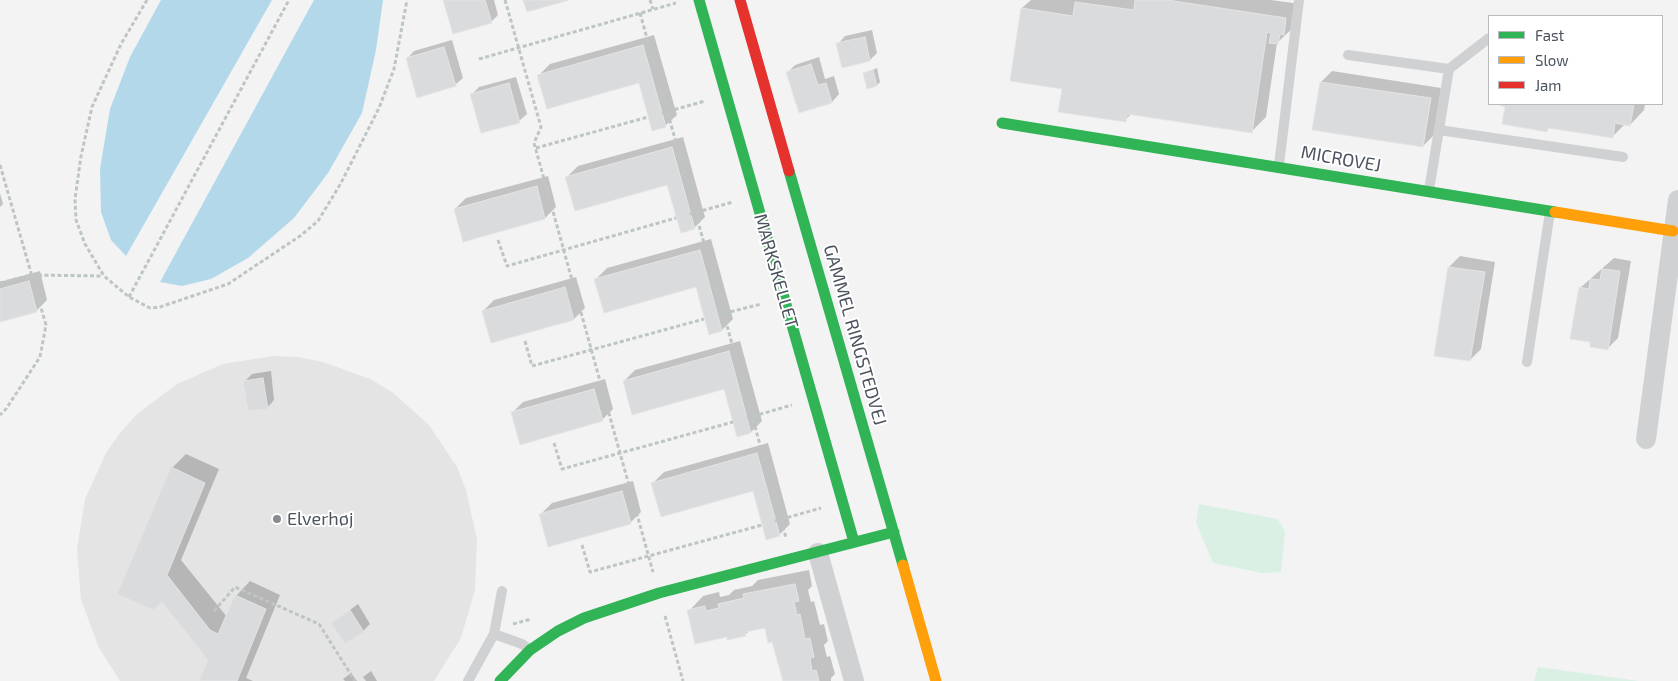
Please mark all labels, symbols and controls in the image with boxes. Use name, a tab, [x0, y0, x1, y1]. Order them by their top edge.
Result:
legend	[1488, 15, 1663, 105]
text: Fast	[1535, 26, 1564, 44]
text: Slow	[1535, 51, 1569, 69]
text: Jam	[1535, 76, 1561, 94]
street label: MICROVEJ	[1299, 141, 1383, 177]
street label: MARKSKELLET	[749, 211, 803, 331]
street label: GAMMEL RINGSTEDVEJ	[819, 242, 891, 428]
place label: Elverhøj	[287, 508, 354, 530]
marker: Elverhøj	[271, 513, 283, 525]

